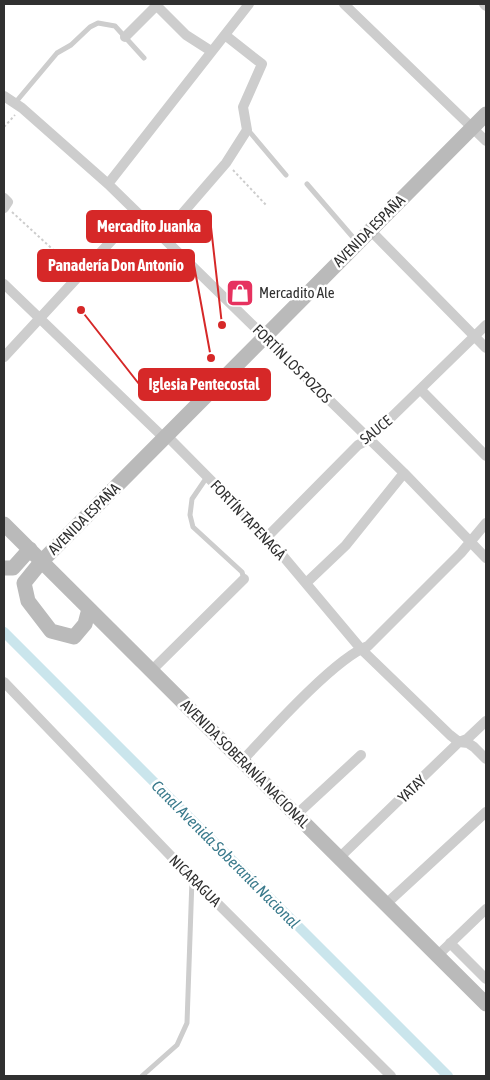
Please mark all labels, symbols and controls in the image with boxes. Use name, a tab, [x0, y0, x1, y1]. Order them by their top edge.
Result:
street label: AVENIDA ESPAÑA	[329, 191, 408, 270]
callout: Mercadito Juanka	[87, 211, 211, 242]
text: Mercadito Juanka	[97, 217, 201, 235]
callout: Panadería Don Antonio	[38, 250, 194, 281]
text: Panadería Don Antonio	[48, 256, 184, 274]
shop icon: Mercadito Ale	[225, 278, 255, 308]
place label: Mercadito Ale	[259, 284, 335, 301]
street label: FORTÍN LOS POZOS	[250, 321, 335, 406]
callout: Iglesia Pentecostal	[139, 369, 270, 400]
text: Iglesia Pentecostal	[149, 375, 260, 393]
street label: SAUCE	[356, 411, 395, 447]
street label: FORTÍN TAPENAGÁ	[207, 476, 290, 563]
street label: AVENIDA ESPAÑA	[44, 479, 123, 558]
street label: AVENIDA SOBERANÍA NACIONAL	[178, 696, 313, 831]
street label: YATAY	[394, 771, 429, 806]
water label: Canal Avenida Soberanía Nacional	[148, 776, 304, 932]
street label: NICARAGUA	[166, 851, 225, 910]

